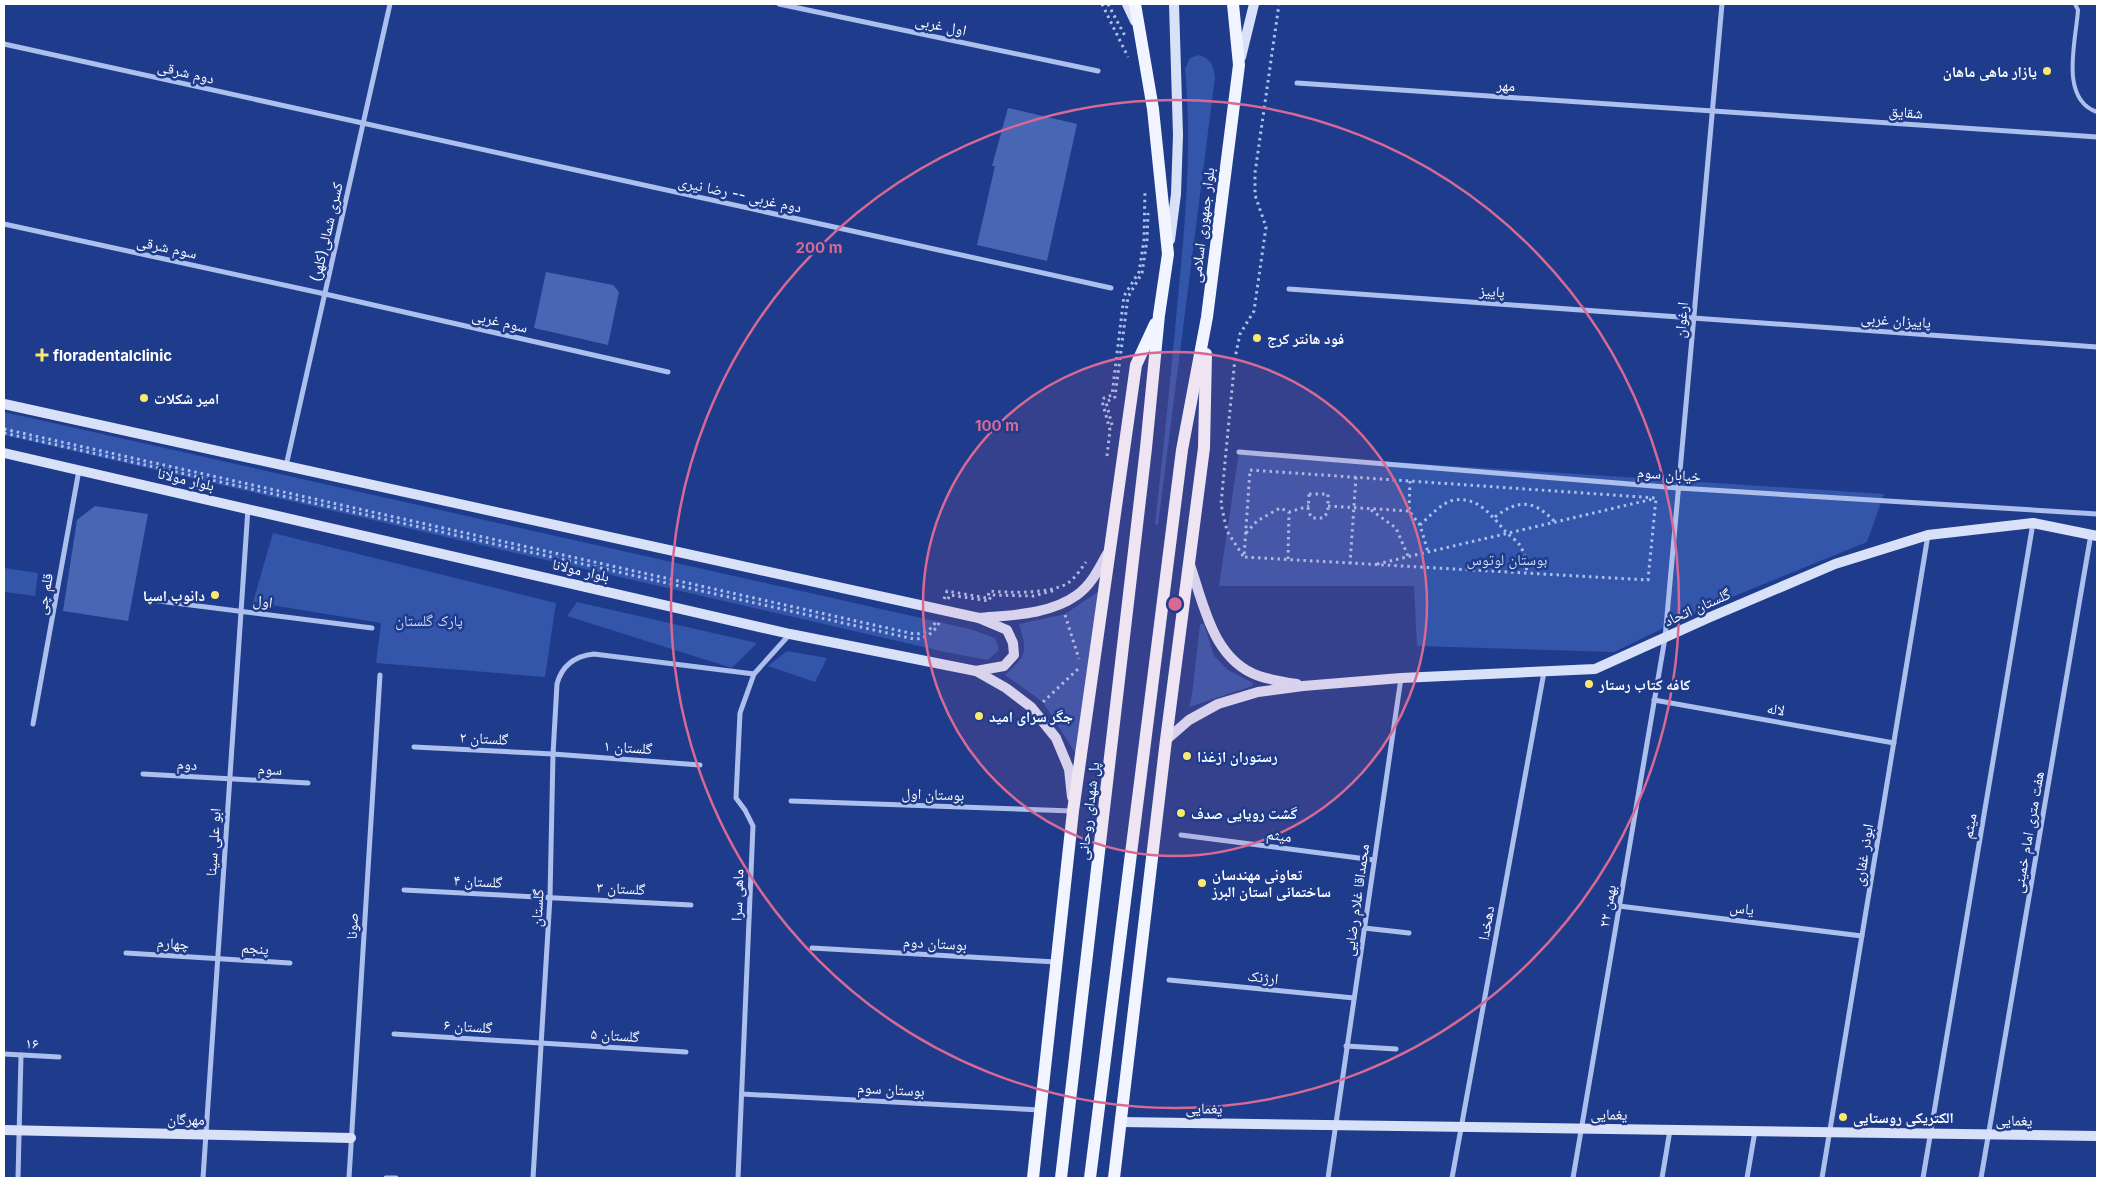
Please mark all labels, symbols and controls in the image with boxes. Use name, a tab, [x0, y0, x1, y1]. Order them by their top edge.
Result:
street label: اول غربی	[913, 10, 968, 41]
street label: دوم شرقی	[156, 56, 216, 89]
place label: یازار ماهی ماهان	[1943, 62, 2037, 81]
marker: یازار ماهی ماهان	[2041, 65, 2053, 77]
street label: مهر	[1495, 75, 1516, 95]
street label: شقایق	[1888, 101, 1924, 124]
street label: بلوار جمهوری اسلامی	[1186, 166, 1219, 284]
street label: دوم غربی -- رضا نیری	[676, 172, 803, 217]
street label: کسری شمالی(کلهر)	[305, 180, 348, 284]
street label: سوم شرقی	[135, 231, 199, 264]
text: 200 m	[796, 238, 842, 257]
street label: پاییز	[1478, 281, 1505, 301]
street label: ارغوان	[1670, 301, 1693, 339]
street label: سوم غربی	[470, 305, 530, 338]
street label: پاییزان غربی	[1860, 308, 1932, 333]
place label: فود هانتر کرج	[1267, 329, 1344, 348]
marker: فود هانتر کرج	[1251, 332, 1263, 344]
place label: floradentalclinic	[53, 346, 172, 365]
marker: floradentalclinic	[35, 348, 49, 362]
place label: امیر شکلات	[154, 389, 219, 408]
marker: امیر شکلات	[138, 392, 150, 404]
text: 100 m	[975, 416, 1019, 435]
street label: خیابان سوم	[1636, 462, 1702, 487]
street label: بلوار مولانا	[156, 463, 216, 495]
park label: بوستان لوتوس	[1467, 550, 1547, 570]
street label: بلوار مولانا	[551, 554, 611, 586]
street label: قلم چی	[31, 572, 58, 616]
street label: گلستان اتحاد	[1661, 584, 1734, 631]
place label: دانوب اسپا	[143, 586, 205, 605]
marker: دانوب اسپا	[209, 589, 221, 601]
street label: اول	[252, 590, 274, 613]
centre of rings	[1166, 595, 1184, 613]
park label: پارک گلستان	[395, 611, 463, 631]
place label: کافه کتاب رستار	[1598, 675, 1691, 694]
marker: کافه کتاب رستار	[1583, 678, 1595, 690]
street label: لاله	[1766, 698, 1786, 720]
place label: جگر سرای امید	[989, 707, 1073, 726]
marker: جگر سرای امید	[973, 710, 985, 722]
street label: گلستان ۲	[459, 727, 509, 750]
street label: گلستان ۱	[603, 736, 653, 759]
place label: رستوران ازغذا	[1197, 747, 1278, 766]
marker: رستوران ازغذا	[1181, 750, 1193, 762]
street label: دوم	[176, 754, 198, 775]
street label: سوم	[257, 759, 283, 780]
street label: پل شهدای روحانی	[1073, 761, 1104, 861]
street label: هفت متری امام خمینی	[2008, 770, 2049, 895]
street label: بوستان اول	[901, 783, 965, 806]
place label: گشت رویایی صدف	[1191, 804, 1298, 823]
street label: ابو علی سینا	[201, 807, 226, 877]
marker: گشت رویایی صدف	[1175, 807, 1187, 819]
street label: میثم	[1957, 812, 1982, 840]
street label: ابوذر غفاری	[1849, 822, 1878, 888]
street label: میثم	[1265, 824, 1293, 847]
street label: محمداقا غلام رضایی	[1339, 843, 1374, 957]
place label: تعاونی مهندسان ساختمانی استان البرز	[1211, 865, 1331, 901]
street label: ماهی سرا	[727, 868, 748, 921]
street label: گلستان ۴	[453, 870, 503, 893]
street label: گلستان ۳	[596, 877, 646, 900]
marker: تعاونی مهندسان ساختمانی استان البرز	[1196, 877, 1208, 889]
street label: ۲۲ بهمن	[1594, 883, 1621, 929]
street label: گلستان	[527, 888, 548, 927]
street label: یاس	[1729, 897, 1755, 920]
street label: دهخدا	[1474, 904, 1498, 942]
street label: صونا	[342, 912, 362, 940]
street label: چهارم	[156, 932, 190, 955]
street label: بوستان دوم	[903, 932, 967, 955]
street label: پنجم	[241, 938, 269, 959]
street label: ارژنک	[1247, 966, 1279, 988]
street label: گلستان ۶	[443, 1015, 493, 1038]
street label: گلستان ۵	[590, 1024, 640, 1047]
street label: ۱۶	[25, 1033, 39, 1053]
street label: بوستان سوم	[857, 1078, 925, 1101]
street label: یغمایی	[1185, 1098, 1223, 1119]
street label: یغمایی	[1590, 1104, 1628, 1125]
place label: الکتریکی روستایی	[1853, 1108, 1954, 1127]
street label: مهرگان	[167, 1109, 205, 1130]
street label: یغمایی	[1995, 1110, 2033, 1131]
marker: الکتریکی روستایی	[1837, 1111, 1849, 1123]

